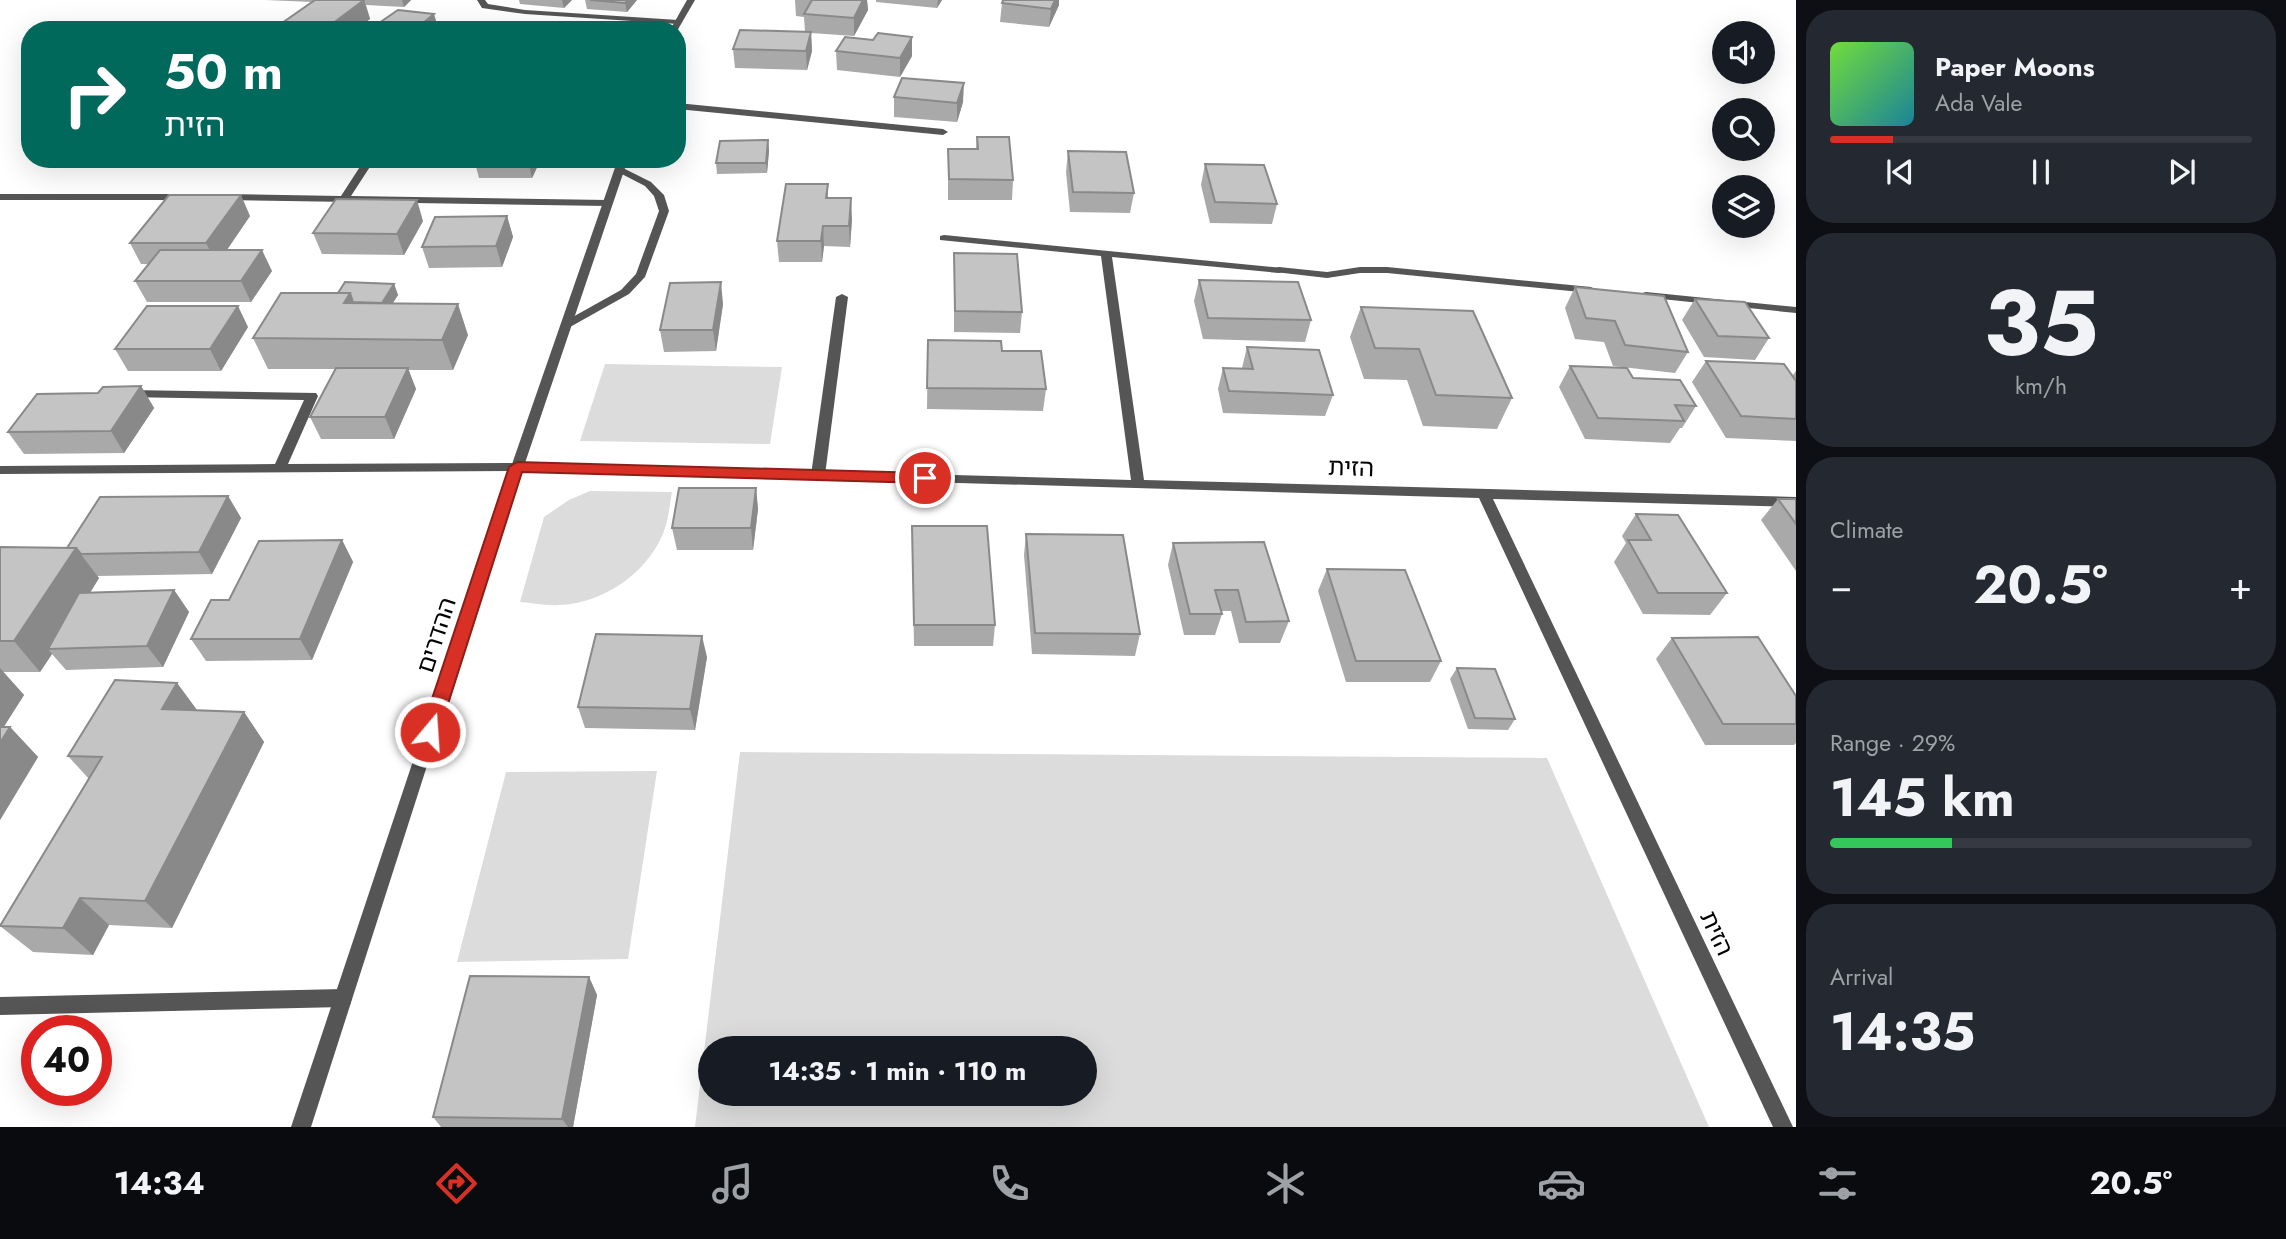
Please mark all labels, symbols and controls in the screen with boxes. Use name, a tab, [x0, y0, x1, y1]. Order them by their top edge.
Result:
map controls	[1712, 21, 1775, 238]
button: sound	[1712, 21, 1775, 84]
text: 50 m	[164, 37, 283, 107]
text: Paper Moons	[1935, 48, 2095, 86]
icon: right	[49, 49, 140, 140]
text: Ada Vale	[1935, 86, 2022, 120]
button: search	[1712, 98, 1775, 161]
text: הזית	[164, 102, 225, 148]
icon: previous	[1881, 153, 1919, 191]
icon: pause	[2022, 153, 2060, 191]
icon: next	[2163, 153, 2201, 191]
button: layers	[1712, 175, 1775, 238]
text: 35	[1983, 258, 2099, 389]
text: km/h	[2015, 369, 2067, 403]
pin	[895, 448, 955, 508]
street label: הזית	[1327, 449, 1375, 485]
icon: arrive	[906, 459, 944, 497]
text: Climate	[1830, 513, 1903, 547]
text: 20.5°	[1973, 547, 2108, 623]
text: −	[1830, 558, 1852, 613]
text: +	[2229, 558, 2252, 613]
street label: ההדרים	[407, 593, 465, 677]
position arrow	[393, 695, 467, 769]
text: Range · 29%	[1830, 726, 1955, 760]
text: 145 km	[1830, 760, 2015, 836]
street label: הזית	[1691, 905, 1743, 961]
text: Arrival	[1830, 960, 1893, 994]
text: 14:35	[1830, 994, 1975, 1070]
speed limit sign: 40	[21, 1015, 112, 1106]
text: 14:35 · 1 min · 110 m	[769, 1052, 1026, 1090]
icon: directions	[432, 1159, 481, 1208]
icon: music	[708, 1159, 757, 1208]
icon: phone	[985, 1159, 1034, 1208]
icon: climate	[1261, 1159, 1310, 1208]
icon: car	[1537, 1159, 1586, 1208]
icon: filters	[1813, 1159, 1862, 1208]
text: 14:34	[114, 1160, 205, 1206]
text: 20.5°	[2090, 1160, 2172, 1206]

